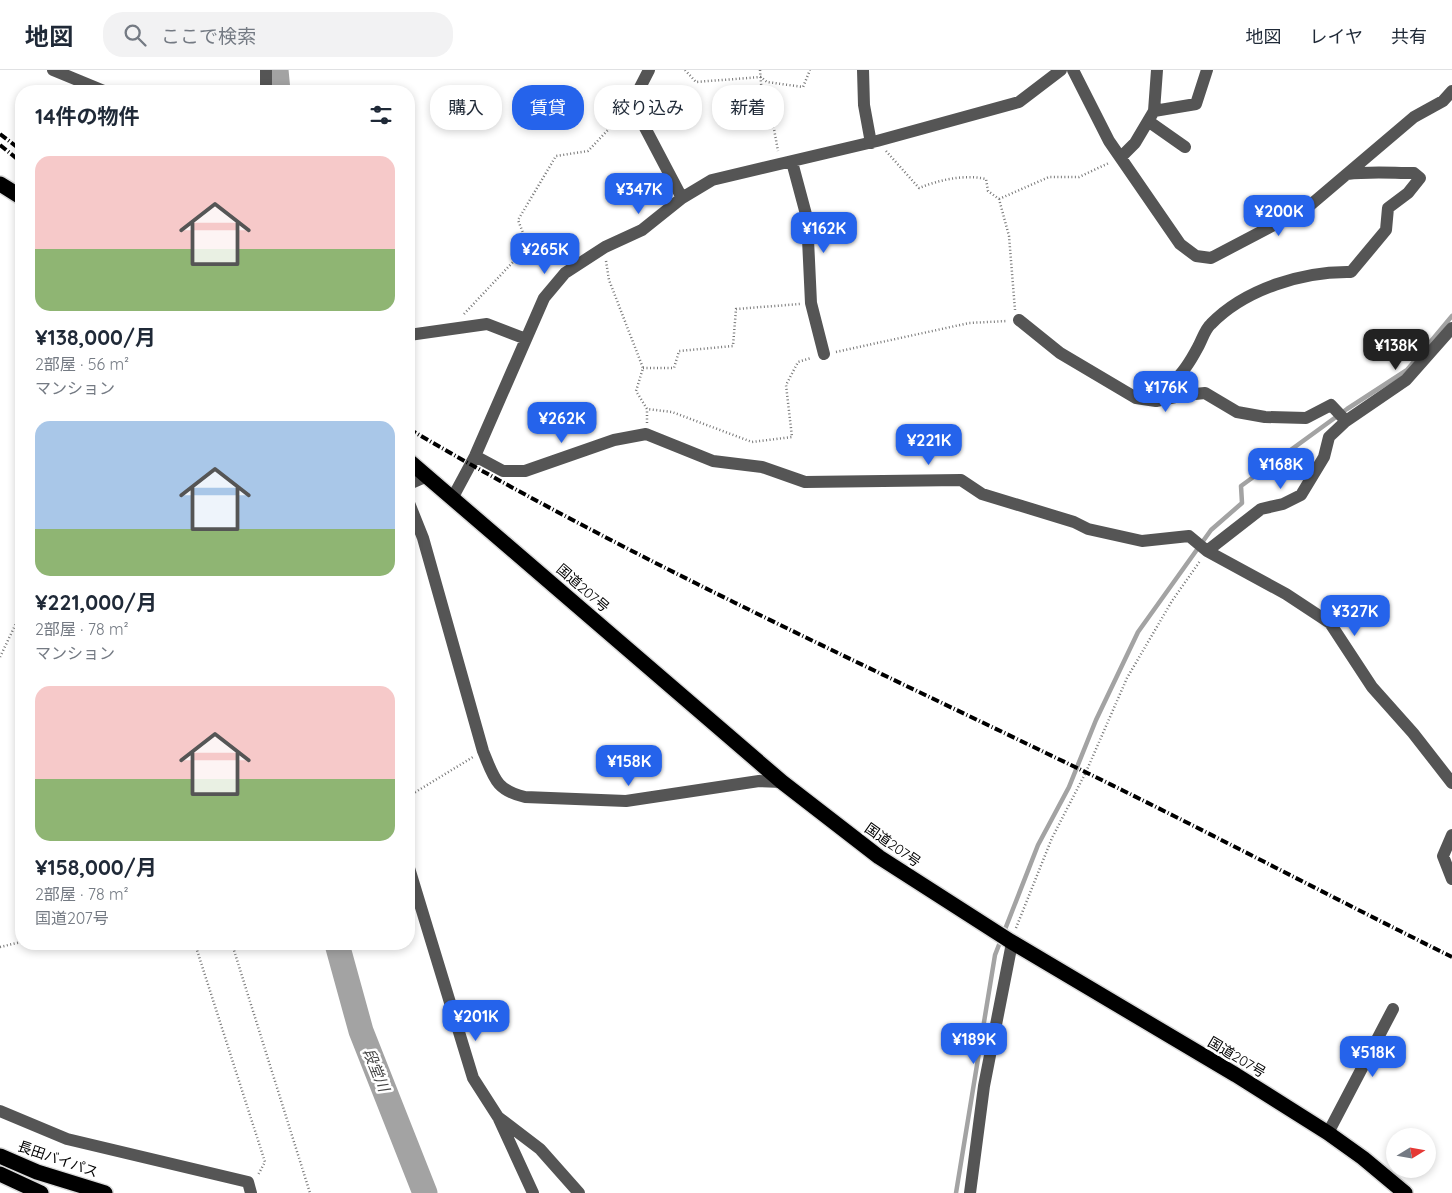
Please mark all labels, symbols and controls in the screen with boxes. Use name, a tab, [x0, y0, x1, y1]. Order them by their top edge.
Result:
search box	[103, 12, 453, 57]
text: 地図	[25, 21, 73, 51]
icon: search	[121, 21, 149, 49]
text: ここで検索	[161, 24, 256, 48]
text: 地図	[1246, 25, 1282, 48]
text: レイヤ	[1310, 25, 1363, 48]
text: 共有	[1391, 25, 1427, 48]
chip: 購入	[430, 85, 502, 130]
chip: 賃貸	[512, 85, 584, 130]
chip: 絞り込み	[594, 85, 702, 130]
chip: 新着	[712, 85, 784, 130]
icon: filters	[367, 101, 395, 129]
text: 14件の物件	[35, 103, 140, 129]
pin: ¥347K	[604, 172, 674, 215]
text: ¥347K	[616, 179, 662, 199]
icon: home	[170, 189, 260, 279]
pin: ¥200K	[1244, 194, 1314, 237]
text: ¥200K	[1255, 201, 1303, 221]
pin: ¥162K	[789, 212, 859, 254]
text: ¥162K	[802, 218, 846, 238]
pin: ¥265K	[510, 232, 580, 275]
text: ¥265K	[521, 239, 569, 259]
text: ¥138,000/月	[35, 324, 156, 350]
pin: ¥138K	[1361, 328, 1431, 371]
text: ¥138K	[1374, 335, 1418, 355]
text: 2部屋 · 56 m²	[35, 354, 129, 374]
pin: ¥176K	[1131, 370, 1201, 413]
text: ¥176K	[1144, 377, 1188, 397]
text: マンション	[35, 378, 115, 398]
pin: ¥262K	[527, 402, 597, 444]
text: ¥262K	[538, 408, 586, 428]
pin: ¥221K	[894, 424, 964, 466]
text: ¥221K	[907, 430, 951, 450]
pin: ¥168K	[1246, 448, 1316, 490]
icon: home	[170, 454, 260, 544]
text: ¥168K	[1259, 454, 1303, 474]
street label: 国道207号	[553, 560, 613, 616]
text: ¥221,000/月	[35, 589, 157, 615]
pin: ¥327K	[1320, 594, 1390, 637]
text: ¥327K	[1332, 601, 1378, 621]
text: 2部屋 · 78 m²	[35, 619, 129, 639]
text: マンション	[35, 643, 115, 663]
icon: home	[170, 719, 260, 809]
pin: ¥158K	[594, 744, 664, 787]
text: ¥158K	[607, 751, 651, 771]
street label: 国道207号	[861, 819, 925, 871]
text: ¥158,000/月	[35, 854, 157, 880]
text: 2部屋 · 78 m²	[35, 884, 129, 904]
text: 国道207号	[35, 908, 109, 928]
pin: ¥201K	[441, 1000, 511, 1042]
text: ¥201K	[453, 1006, 499, 1026]
pin: ¥189K	[939, 1022, 1009, 1065]
text: ¥189K	[952, 1029, 996, 1049]
street label: 国道207号	[1205, 1033, 1269, 1081]
pin: ¥518K	[1338, 1036, 1408, 1078]
text: ¥518K	[1351, 1042, 1395, 1062]
water label: 段堂川	[359, 1045, 394, 1096]
north arrow	[1386, 1128, 1436, 1178]
map controls	[1386, 1128, 1436, 1178]
street label: 長田バイパス	[15, 1137, 101, 1181]

